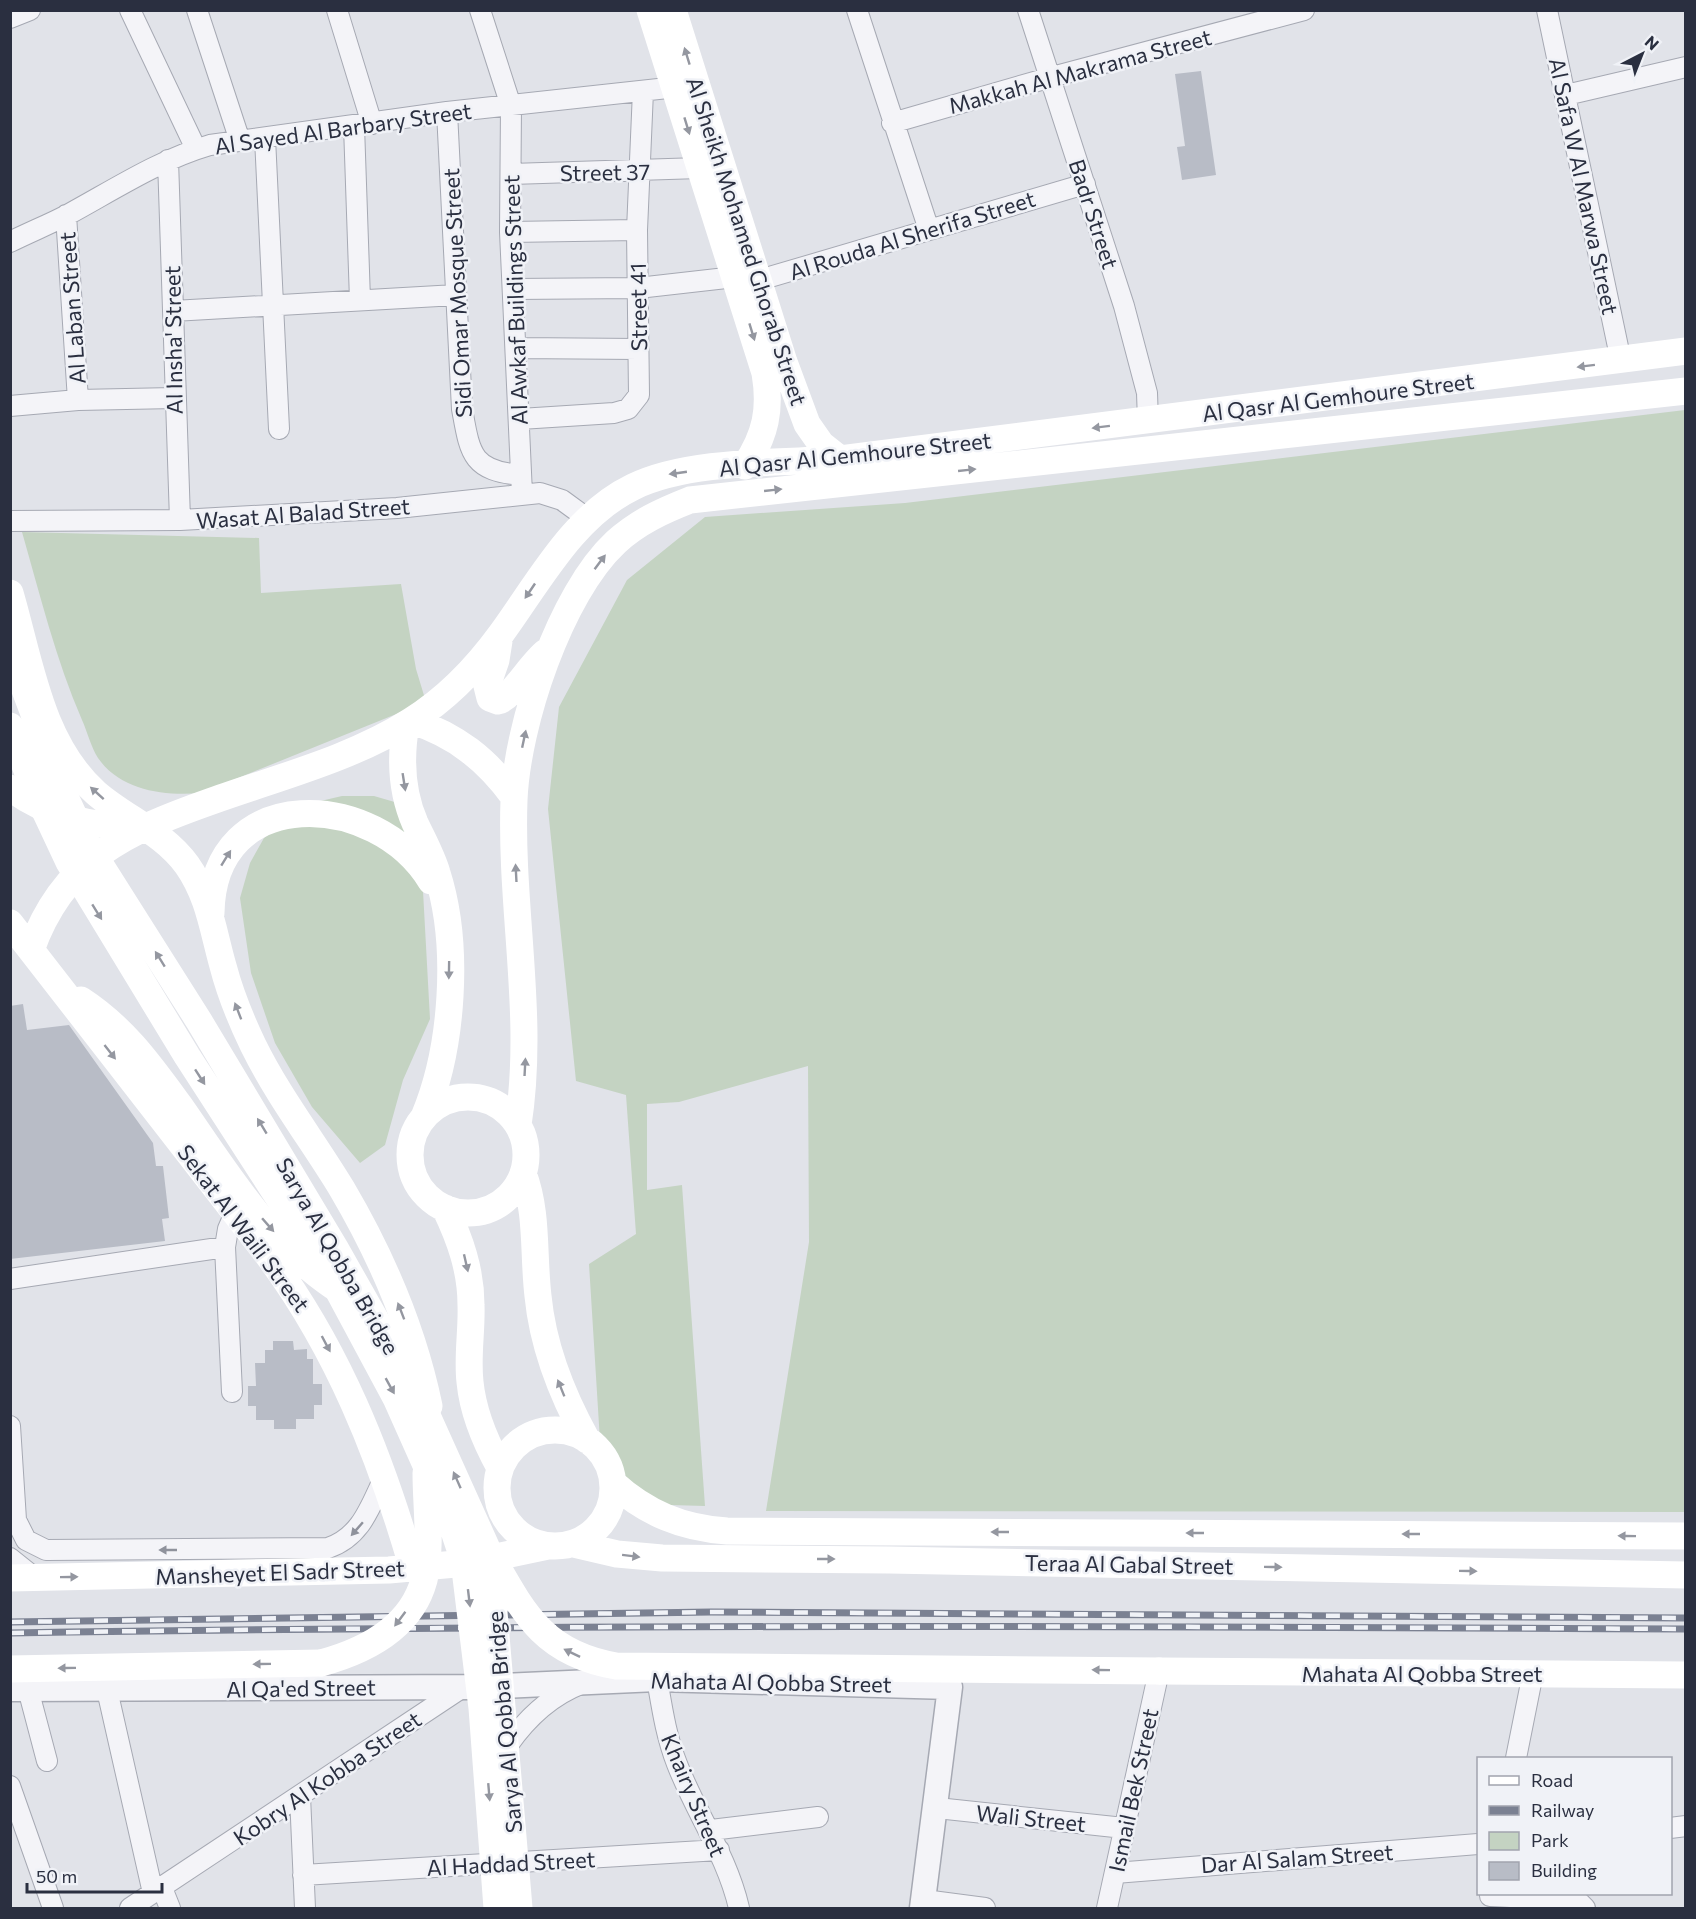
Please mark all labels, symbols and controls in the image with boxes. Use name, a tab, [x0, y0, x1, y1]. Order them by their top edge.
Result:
street label: Makkah Al Makrama Street	[946, 23, 1214, 119]
north arrow	[1612, 24, 1672, 84]
text: N	[1642, 31, 1663, 54]
one-way arrow	[682, 46, 691, 64]
street label: Al Safa W Al Marwa Street	[1544, 55, 1624, 317]
street label: Al Sheikh Mohamed Ghorab Street	[681, 73, 813, 409]
street label: Al Sayed Al Barbary Street	[213, 97, 473, 159]
one-way arrow	[683, 117, 692, 135]
street label: Badr Street	[1064, 156, 1124, 272]
street label: Street 37	[560, 158, 650, 186]
street label: Sidi Omar Mosque Street	[437, 168, 477, 418]
street label: Al Awkaf Buildings Street	[497, 174, 533, 426]
street label: Al Rouda Al Sherifa Street	[786, 185, 1038, 285]
street label: Al Laban Street	[53, 231, 91, 385]
street label: Street 41	[624, 263, 652, 351]
street label: Al Insha' Street	[158, 265, 188, 415]
one-way arrow	[748, 323, 758, 341]
one-way arrow	[1577, 361, 1596, 370]
street label: Al Qasr Al Gemhoure Street	[1200, 367, 1476, 427]
one-way arrow	[1091, 422, 1110, 432]
street label: Al Qasr Al Gemhoure Street	[717, 426, 993, 482]
one-way arrow	[958, 465, 977, 475]
one-way arrow	[668, 469, 687, 478]
one-way arrow	[764, 486, 783, 495]
street label: Wasat Al Balad Street	[195, 492, 411, 534]
one-way arrow	[594, 554, 606, 570]
one-way arrow	[524, 583, 536, 599]
one-way arrow	[520, 730, 529, 749]
one-way arrow	[399, 773, 408, 792]
one-way arrow	[90, 787, 105, 800]
one-way arrow	[220, 850, 231, 867]
one-way arrow	[511, 863, 521, 882]
one-way arrow	[92, 903, 103, 920]
one-way arrow	[155, 951, 166, 967]
one-way arrow	[444, 960, 453, 979]
one-way arrow	[233, 1002, 243, 1020]
one-way arrow	[104, 1045, 116, 1060]
one-way arrow	[520, 1058, 529, 1077]
one-way arrow	[195, 1069, 206, 1085]
one-way arrow	[257, 1117, 267, 1134]
street label: Sekat Al Waili Street	[172, 1139, 316, 1317]
street label: Sarya Al Qobba Bridge	[271, 1153, 405, 1359]
one-way arrow	[261, 1217, 274, 1232]
one-way arrow	[461, 1253, 471, 1272]
one-way arrow	[396, 1302, 405, 1320]
one-way arrow	[321, 1336, 331, 1353]
one-way arrow	[385, 1378, 395, 1395]
one-way arrow	[556, 1378, 566, 1396]
one-way arrow	[452, 1472, 461, 1489]
one-way arrow	[350, 1521, 363, 1537]
one-way arrow	[991, 1527, 1010, 1537]
one-way arrow	[1186, 1528, 1205, 1538]
one-way arrow	[1402, 1529, 1421, 1539]
one-way arrow	[1618, 1531, 1637, 1540]
one-way arrow	[159, 1545, 178, 1555]
street label: Teraa Al Gabal Street	[1024, 1549, 1234, 1579]
one-way arrow	[621, 1551, 640, 1561]
street label: Mansheyet El Sadr Street	[155, 1554, 405, 1590]
one-way arrow	[816, 1554, 835, 1564]
one-way arrow	[1263, 1562, 1282, 1572]
one-way arrow	[1458, 1566, 1477, 1576]
one-way arrow	[59, 1572, 78, 1582]
one-way arrow	[464, 1588, 473, 1607]
street label: Sarya Al Qobba Bridge	[481, 1610, 527, 1834]
one-way arrow	[395, 1612, 407, 1627]
one-way arrow	[563, 1648, 580, 1658]
one-way arrow	[253, 1659, 272, 1669]
street label: Mahata Al Qobba Street	[1301, 1660, 1543, 1687]
one-way arrow	[58, 1663, 77, 1673]
one-way arrow	[1091, 1665, 1110, 1675]
street label: Mahata Al Qobba Street	[650, 1666, 892, 1698]
street label: Al Qa'ed Street	[226, 1673, 376, 1703]
street label: Kobry Al Kobba Street	[228, 1705, 426, 1851]
street label: Ismail Bek Street	[1102, 1706, 1164, 1874]
street label: Khairy Street	[656, 1729, 732, 1861]
legend	[1477, 1757, 1672, 1895]
text: Road	[1531, 1769, 1573, 1791]
one-way arrow	[484, 1782, 494, 1801]
street label: Wali Street	[975, 1799, 1087, 1837]
text: Railway	[1531, 1799, 1594, 1821]
text: Park	[1531, 1829, 1569, 1851]
street label: Dar Al Salam Street	[1200, 1838, 1394, 1878]
street label: Al Haddad Street	[426, 1845, 596, 1881]
scale bar	[27, 1856, 162, 1894]
text: Building	[1531, 1859, 1597, 1881]
text: 50 m	[36, 1865, 77, 1887]

